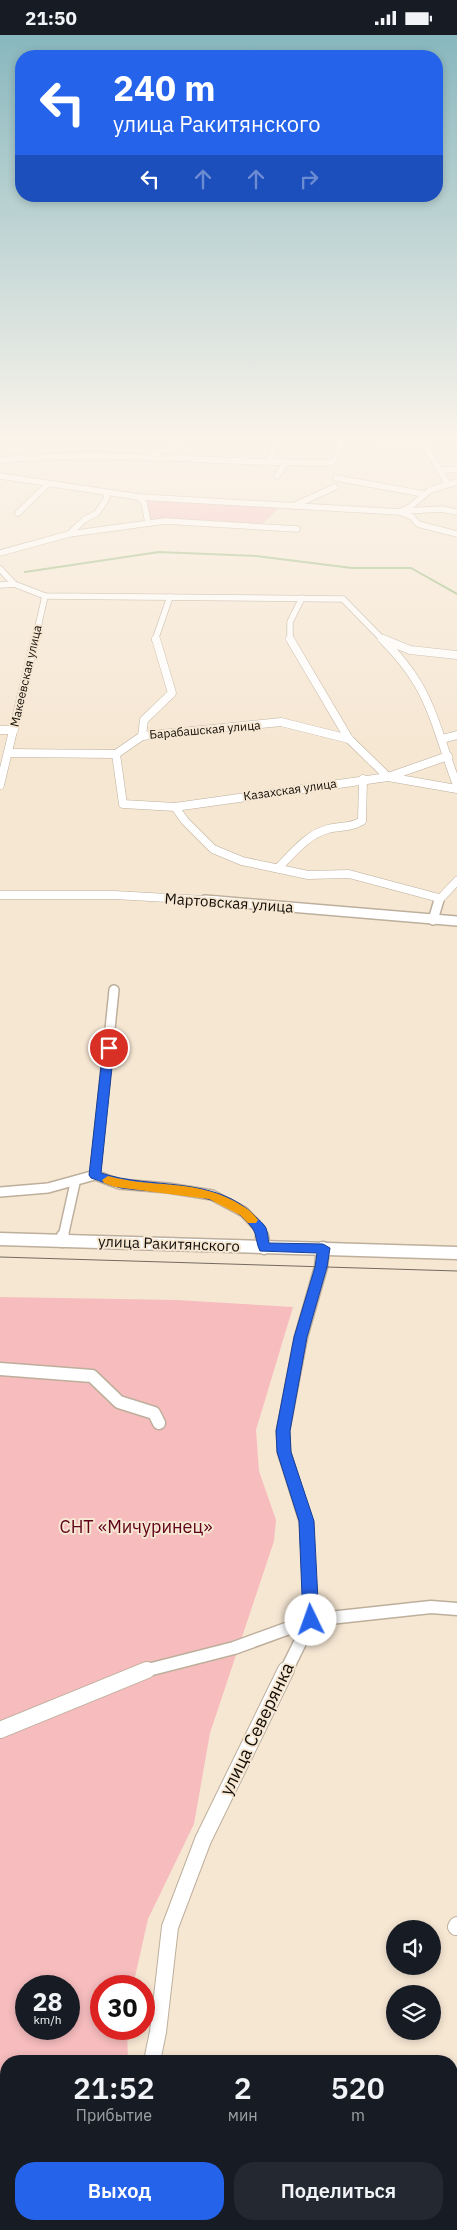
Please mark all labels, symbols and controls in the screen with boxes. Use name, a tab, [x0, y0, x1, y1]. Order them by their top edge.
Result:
text: 21:50	[25, 6, 77, 30]
text: 240 m	[113, 65, 216, 111]
icon: left	[30, 70, 95, 135]
text: улица Ракитянского	[113, 109, 321, 138]
icon: left	[136, 165, 164, 193]
icon: ahead	[189, 165, 217, 193]
icon: ahead	[242, 165, 270, 193]
icon: right	[295, 165, 323, 193]
street label: Макеевская улица	[7, 623, 45, 728]
street label: Барабашская улица	[149, 717, 262, 742]
street label: Казахская улица	[242, 775, 338, 803]
street label: Мартовская улица	[164, 889, 294, 916]
pin	[88, 1027, 130, 1069]
icon: arrive	[95, 1034, 123, 1062]
street label: улица Ракитянского	[98, 1232, 240, 1255]
park label: СНТ «Мичуринец»	[59, 1515, 213, 1538]
position arrow	[284, 1593, 336, 1645]
street label: улица Северянка	[214, 1658, 299, 1799]
map controls	[386, 1920, 441, 2040]
button: sound	[386, 1920, 441, 1975]
speed limit sign: 30	[90, 1975, 155, 2040]
text: 28	[32, 1985, 63, 2018]
button: layers	[386, 1985, 441, 2040]
text: km/h	[33, 2012, 62, 2027]
text: 21:52	[73, 2068, 155, 2107]
text: 2	[234, 2068, 252, 2107]
text: 520	[331, 2068, 385, 2107]
text: Прибытие	[76, 2105, 152, 2125]
text: мин	[228, 2105, 258, 2125]
text: m	[351, 2105, 365, 2125]
button: Выход	[15, 2162, 224, 2220]
button: Поделиться	[234, 2162, 443, 2220]

